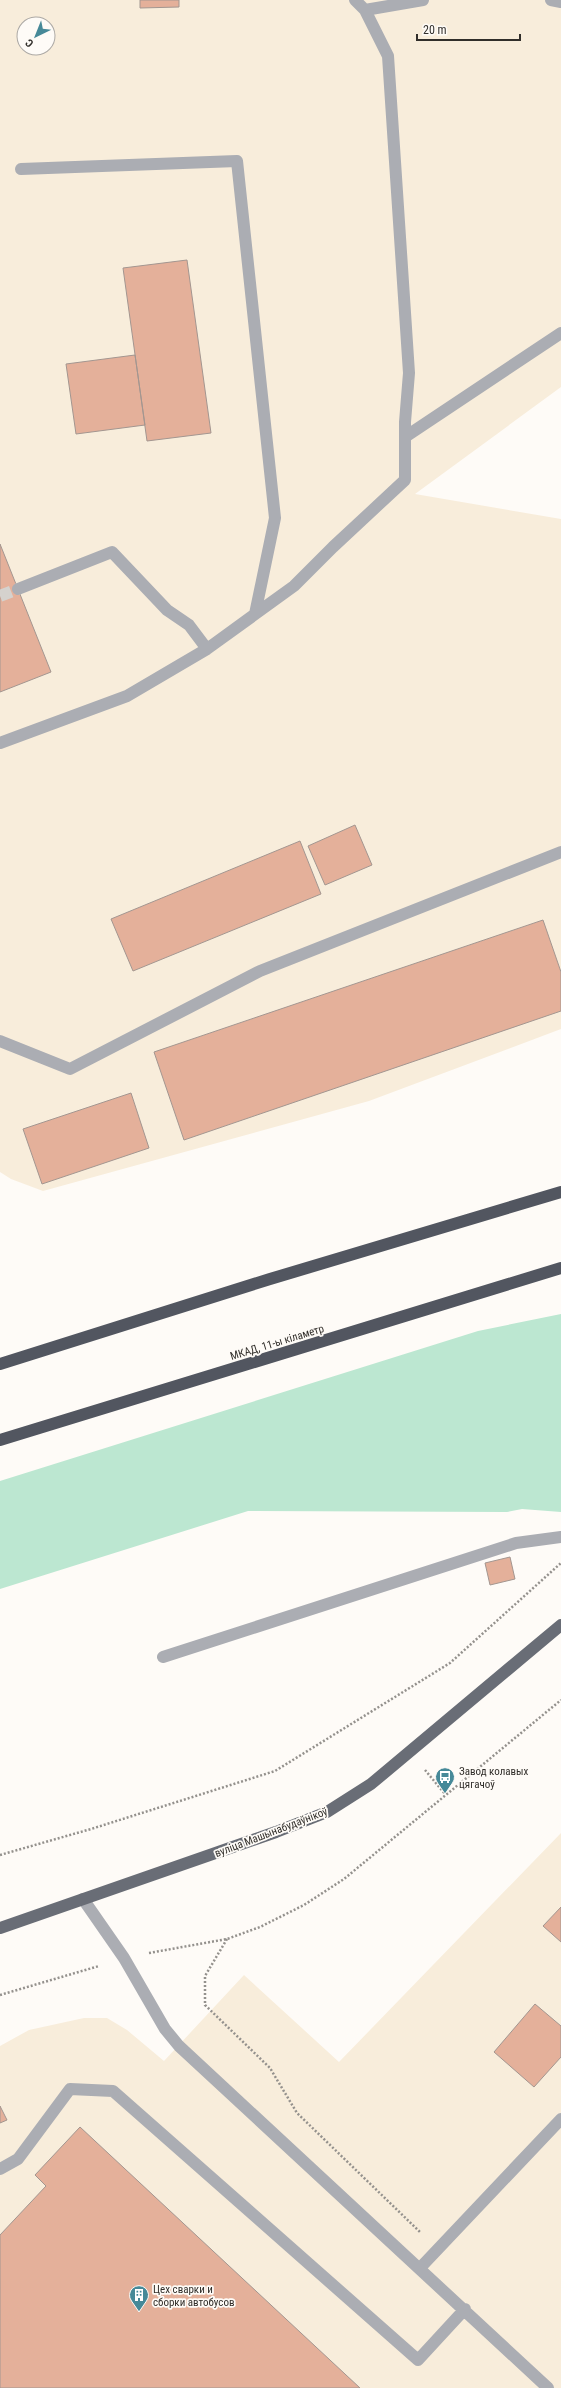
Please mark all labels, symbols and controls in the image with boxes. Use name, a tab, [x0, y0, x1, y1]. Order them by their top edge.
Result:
north arrow	[16, 16, 56, 56]
scale bar	[417, 16, 520, 42]
text: 20 m	[423, 23, 447, 37]
text: С	[23, 36, 36, 50]
street label: МКАД, 11-ы кіламетр	[229, 1322, 326, 1363]
place label: Завод колавых цягачоў	[459, 1765, 529, 1791]
bus stop icon: Завод колавых цягачоў	[434, 1766, 456, 1794]
street label: вуліца Машынабудаўнікоў	[213, 1805, 330, 1860]
place label: Цех сварки и сборки автобусов	[153, 2283, 234, 2309]
building icon: Цех сварки и сборки автобусов	[128, 2284, 150, 2312]

